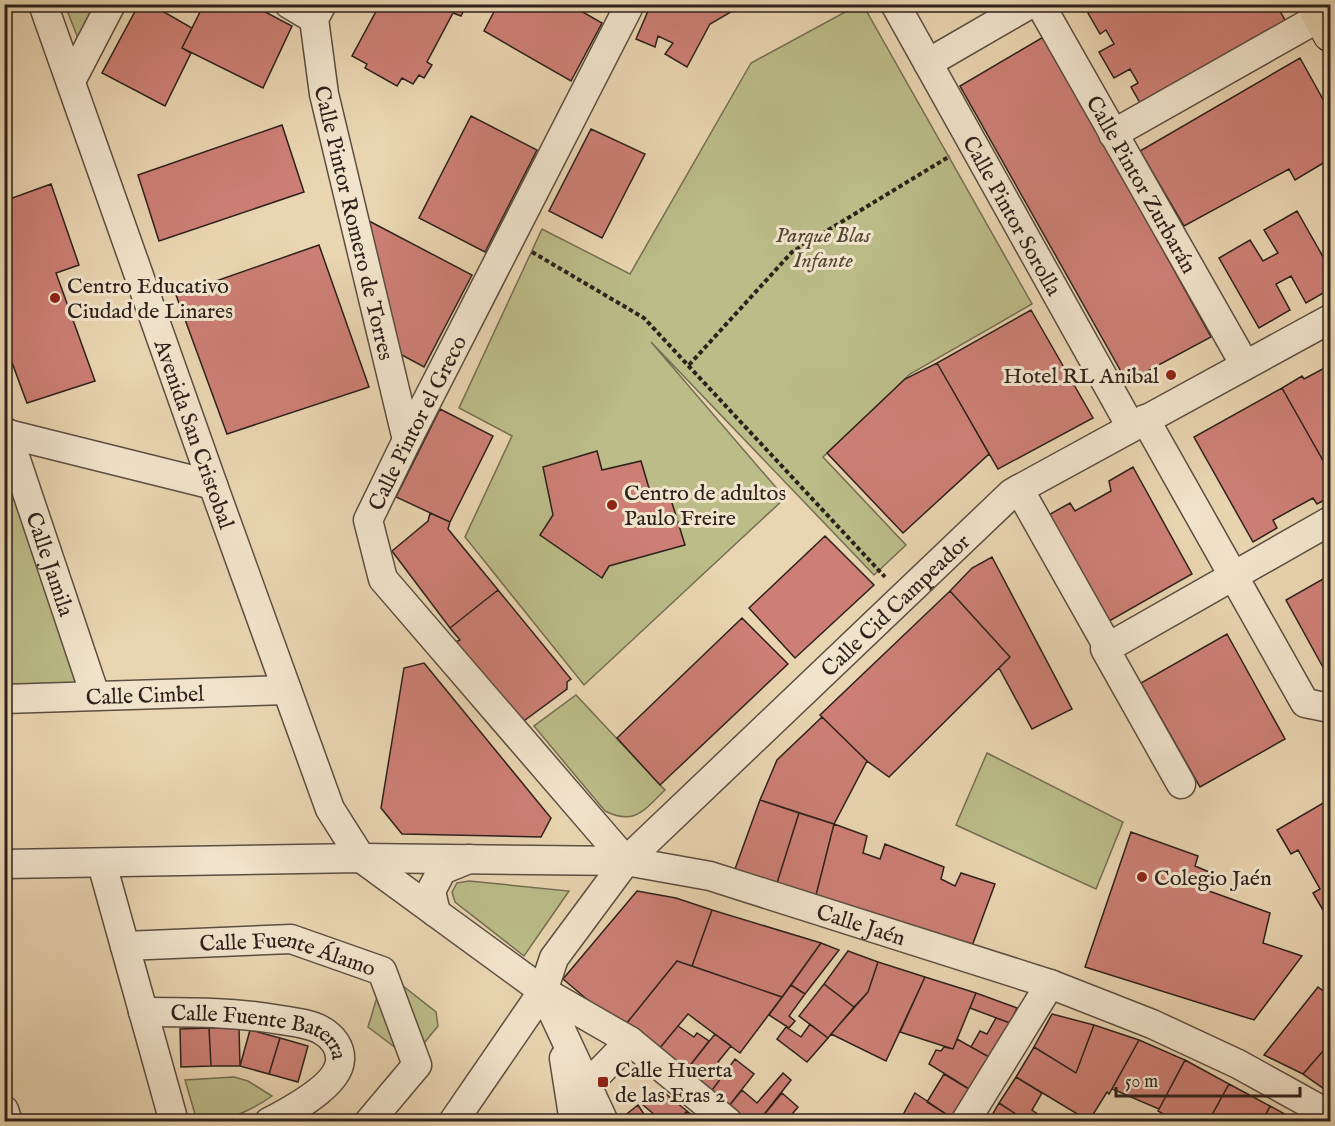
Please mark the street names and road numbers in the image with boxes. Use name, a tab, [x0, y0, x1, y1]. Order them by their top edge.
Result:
street label: Calle Pintor Romero de Torres	[307, 84, 399, 363]
street label: Calle Pintor Zurbarán	[1079, 91, 1202, 279]
street label: Calle Pintor Sorolla	[955, 131, 1067, 302]
street label: Calle Pintor el Greco	[363, 331, 474, 516]
street label: Avenida San Cristobal	[146, 335, 240, 533]
street label: Calle Jamila	[19, 509, 80, 621]
street label: Calle Cid Campeador	[816, 529, 977, 684]
street label: Calle Cimbel	[85, 681, 205, 712]
street label: Calle Jaén	[813, 899, 909, 953]
street label: Calle Fuente Álamo	[199, 926, 379, 984]
street label: Calle Fuente Baterra	[170, 1000, 352, 1062]

